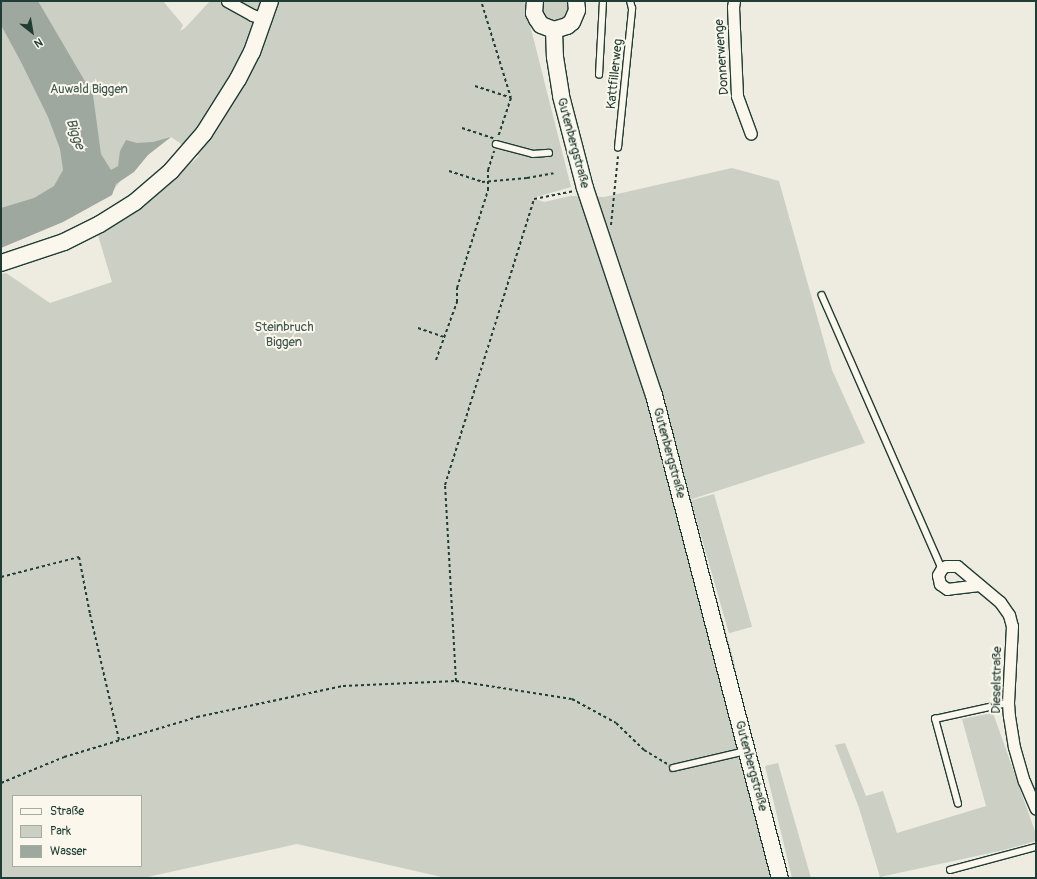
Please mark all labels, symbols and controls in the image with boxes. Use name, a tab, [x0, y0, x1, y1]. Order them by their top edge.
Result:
north arrow	[12, 12, 52, 52]
street label: Donnerwenge	[712, 19, 732, 95]
text: N	[32, 35, 45, 50]
street label: Kattfillerweg	[604, 38, 626, 110]
park label: Auwald Biggen	[50, 81, 128, 97]
street label: Gutenbergstraße	[553, 96, 593, 190]
water label: Bigge	[62, 116, 88, 152]
park label: Steinbruch Biggen	[254, 320, 314, 351]
street label: Gutenbergstraße	[649, 406, 689, 500]
street label: Dieselstraße	[989, 646, 1005, 714]
street label: Gutenbergstraße	[731, 719, 771, 813]
legend	[12, 795, 142, 867]
text: Straße	[50, 804, 84, 819]
text: Park	[50, 824, 71, 839]
text: Wasser	[50, 844, 87, 859]

